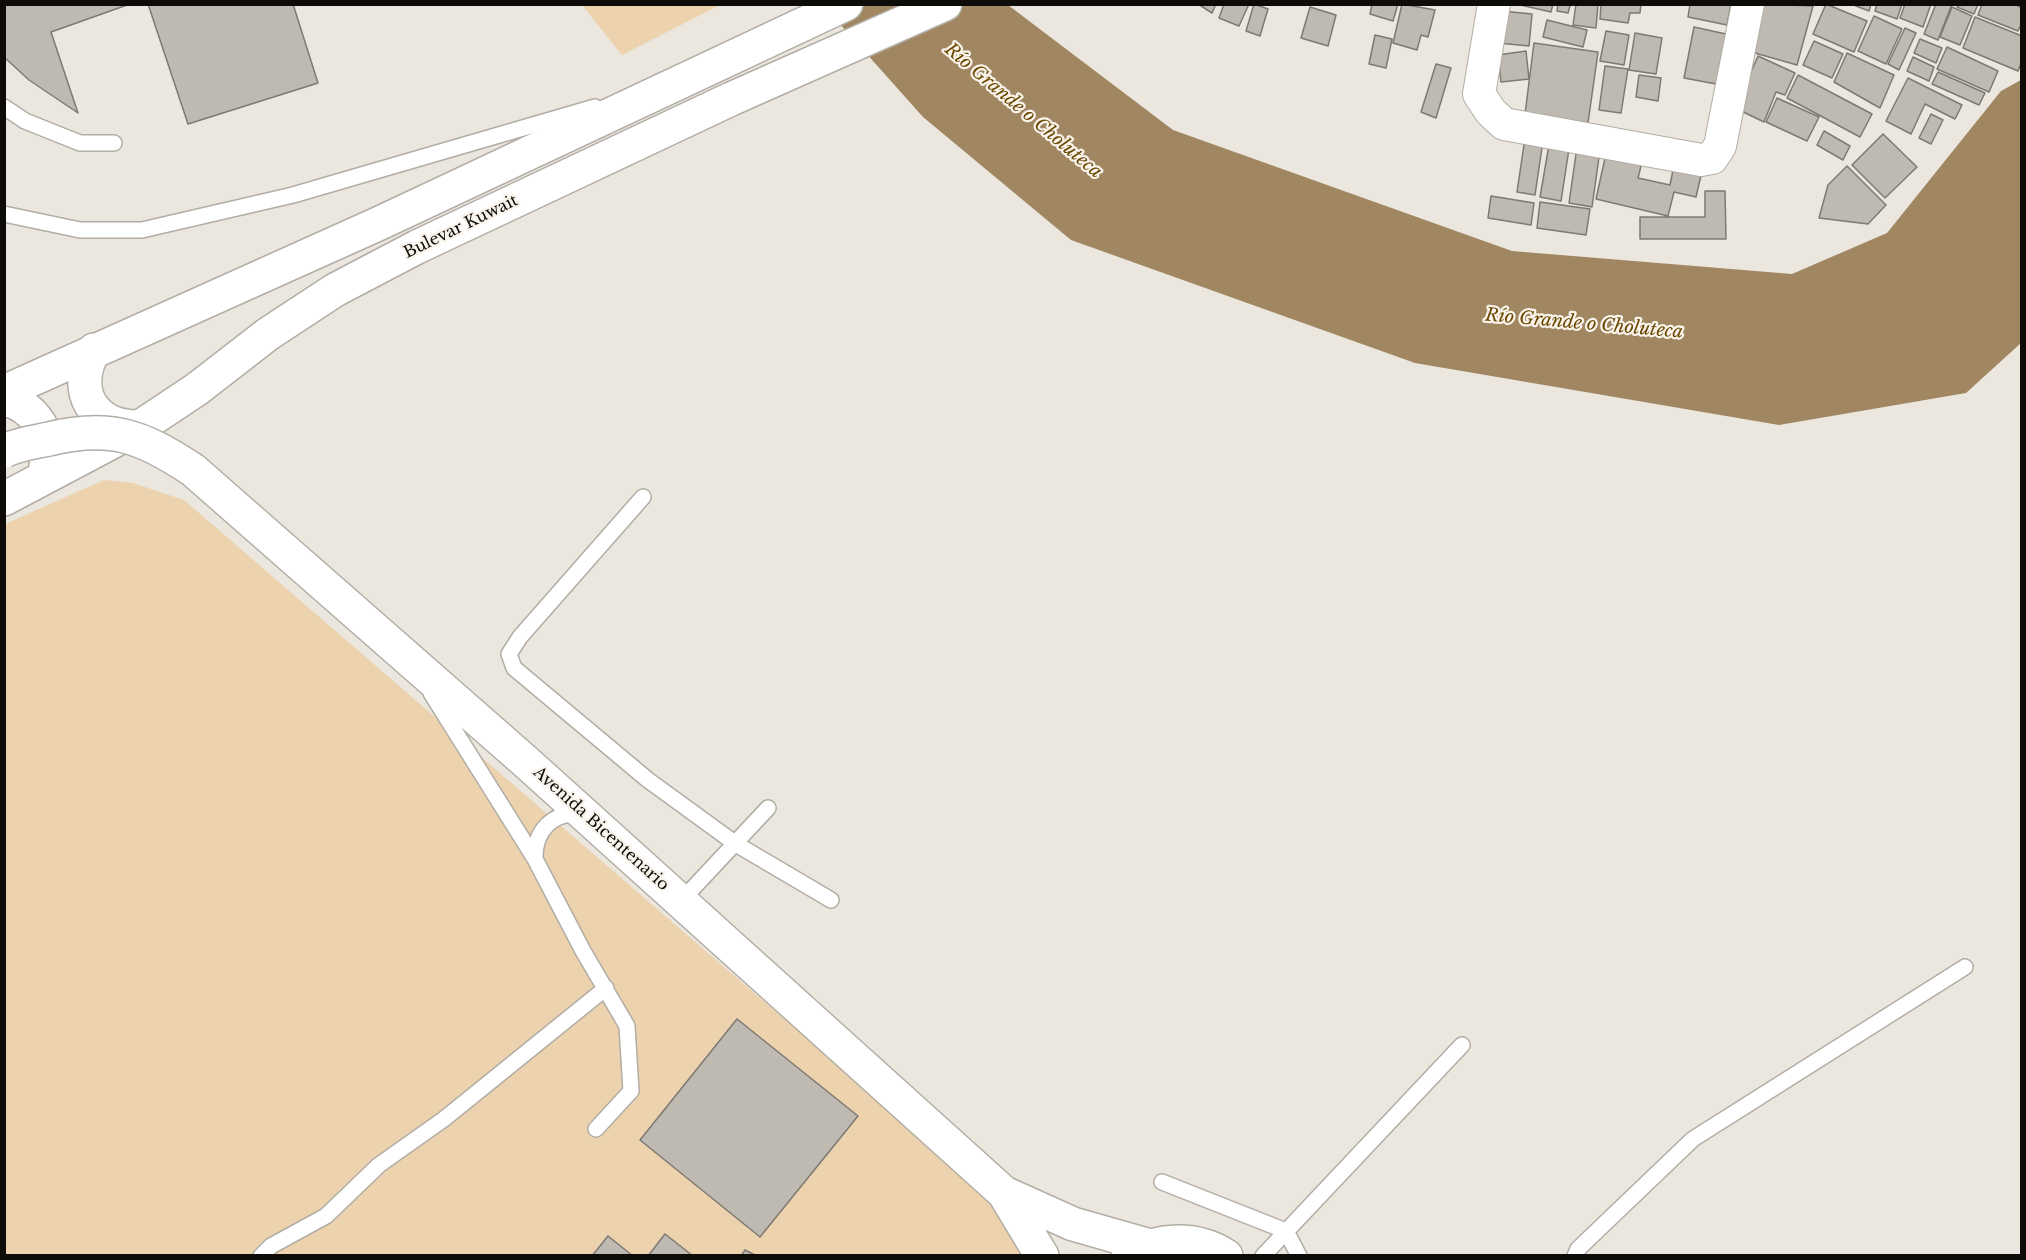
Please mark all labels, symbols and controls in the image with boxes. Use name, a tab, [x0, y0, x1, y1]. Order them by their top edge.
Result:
water label: Río Grande o Choluteca	[940, 39, 1106, 183]
street label: Bulevar Kuwait	[401, 191, 521, 263]
water label: Río Grande o Choluteca	[1484, 305, 1684, 343]
street label: Avenida Bicentenario	[529, 763, 673, 895]

